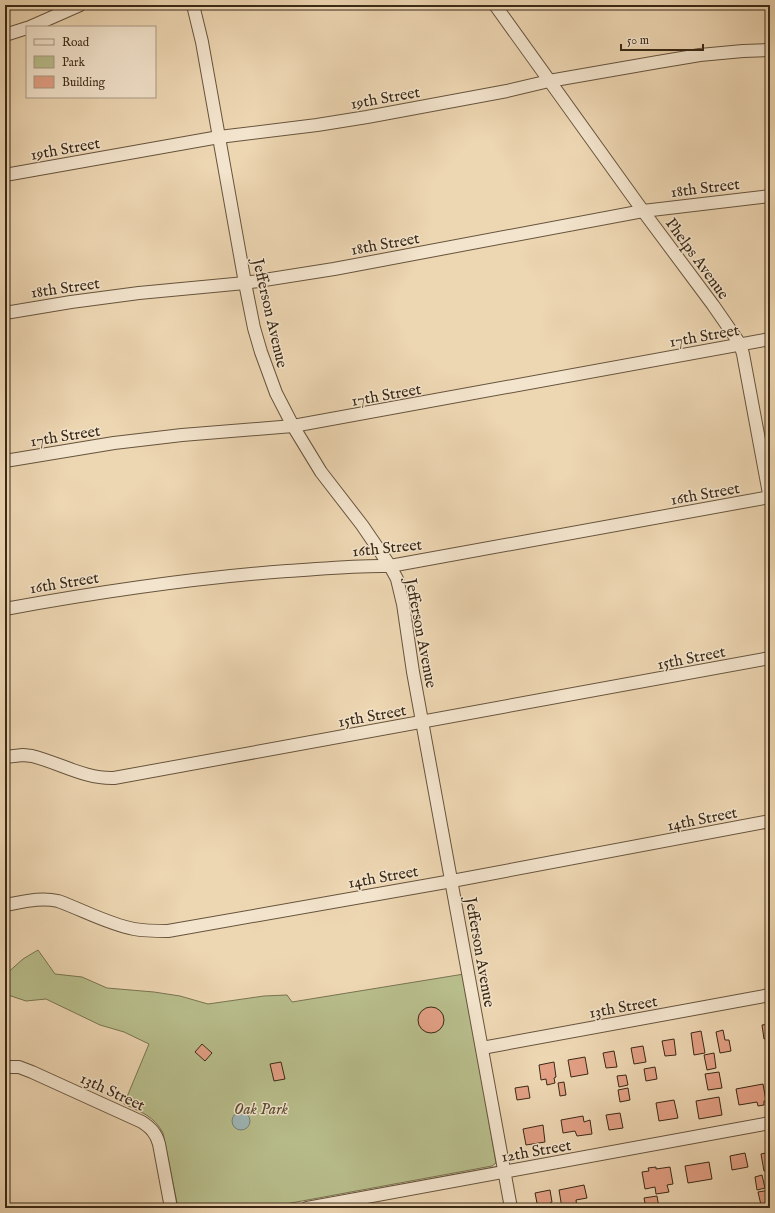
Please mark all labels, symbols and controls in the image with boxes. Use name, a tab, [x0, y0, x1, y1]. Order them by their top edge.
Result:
legend	[26, 26, 156, 98]
scale bar	[621, 26, 703, 52]
text: 50 m	[627, 33, 649, 48]
text: Road	[62, 35, 90, 50]
text: Park	[62, 55, 85, 70]
text: Building	[62, 75, 106, 90]
street label: 19th Street	[349, 83, 422, 115]
street label: 19th Street	[29, 134, 102, 166]
street label: 18th Street	[670, 175, 741, 203]
street label: Phelps Avenue	[660, 214, 733, 304]
street label: 18th Street	[349, 229, 422, 261]
street label: Jefferson Avenue	[246, 255, 291, 370]
street label: 18th Street	[29, 274, 102, 304]
street label: 17th Street	[668, 321, 741, 353]
street label: 17th Street	[350, 380, 423, 412]
street label: 17th Street	[29, 421, 102, 452]
street label: 16th Street	[669, 479, 742, 511]
street label: 16th Street	[351, 535, 424, 563]
street label: 16th Street	[28, 569, 101, 599]
street label: Jefferson Avenue	[399, 575, 440, 690]
street label: 15th Street	[656, 642, 728, 675]
street label: 15th Street	[337, 701, 409, 733]
street label: 14th Street	[666, 803, 740, 837]
street label: 14th Street	[347, 862, 421, 894]
street label: Jefferson Avenue	[459, 894, 499, 1009]
street label: 13th Street	[588, 992, 660, 1024]
street label: 13th Street	[77, 1069, 148, 1117]
park label: Oak Park	[234, 1100, 289, 1120]
street label: 12th Street	[500, 1136, 573, 1168]

